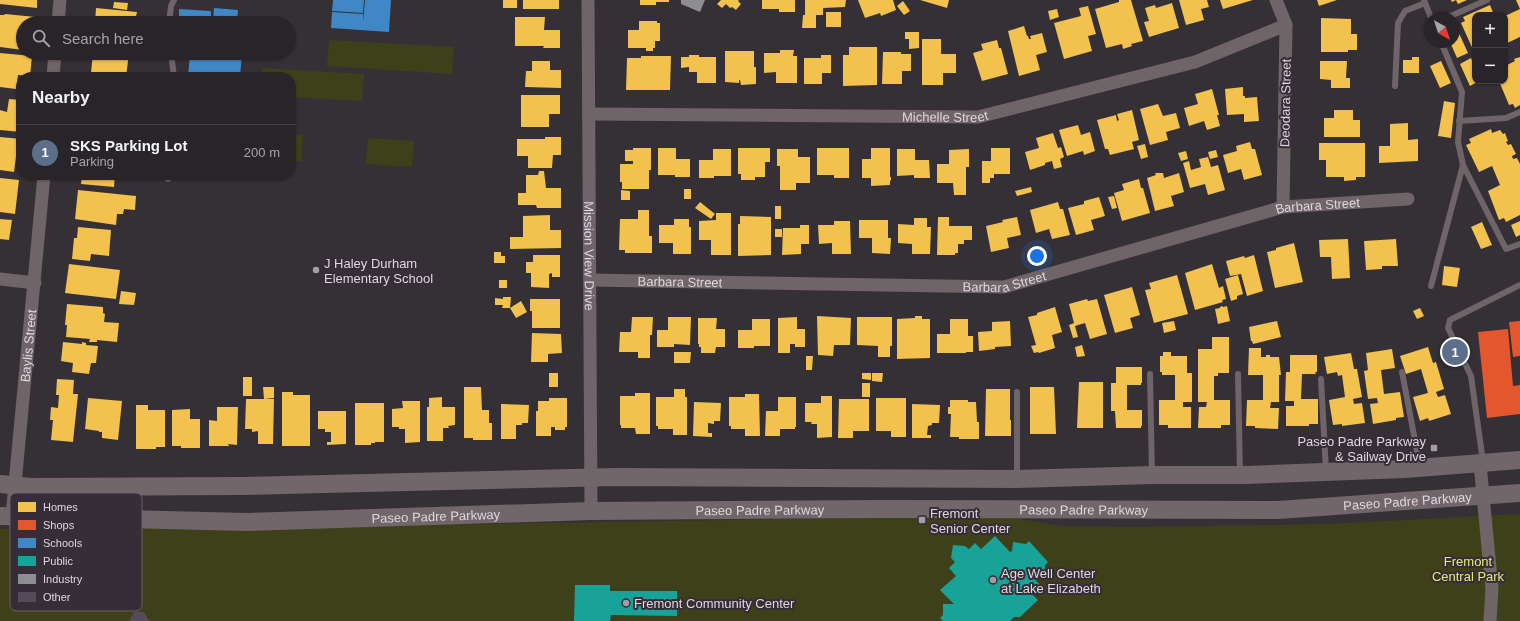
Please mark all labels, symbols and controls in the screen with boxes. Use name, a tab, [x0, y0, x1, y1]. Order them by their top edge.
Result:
north arrow	[1424, 12, 1460, 48]
map controls	[1472, 12, 1508, 84]
button: +	[1472, 12, 1508, 48]
search box	[16, 16, 296, 60]
icon: search	[30, 27, 52, 49]
text: Search here	[62, 30, 144, 47]
button: −	[1472, 48, 1508, 84]
street label: Deodara Street	[1277, 58, 1294, 147]
text: Nearby	[32, 88, 90, 107]
street label: Michelle Street	[902, 108, 990, 125]
text: SKS Parking Lot	[70, 137, 188, 154]
text: 1	[41, 145, 49, 160]
text: 200 m	[244, 145, 280, 160]
text: Parking	[70, 154, 114, 169]
street label: Barbara Street	[1274, 195, 1361, 217]
street label: Mission View Drive	[581, 201, 597, 311]
your location	[1027, 246, 1047, 266]
place label: J Haley Durham Elementary School	[324, 256, 433, 286]
marker: J Haley Durham Elementary School	[311, 265, 321, 275]
street label: Barbara Street	[962, 268, 1048, 295]
street label: Barbara Street	[638, 274, 723, 290]
street label: Baylis Street	[18, 308, 39, 383]
pin: 1	[1442, 337, 1468, 367]
place label: Paseo Padre Parkway & Sailway Drive	[1297, 434, 1426, 464]
marker: Paseo Padre Parkway & Sailway Drive	[1429, 443, 1439, 453]
street label: Paseo Padre Parkway	[1343, 489, 1473, 513]
legend	[10, 493, 142, 611]
text: Homes	[43, 501, 78, 513]
street label: Paseo Padre Parkway	[695, 502, 825, 518]
street label: Paseo Padre Parkway	[1019, 502, 1149, 518]
place label: Fremont Senior Center	[930, 506, 1011, 536]
street label: Paseo Padre Parkway	[371, 507, 501, 526]
marker: Fremont Senior Center	[917, 515, 927, 525]
text: Shops	[43, 519, 75, 531]
text: Schools	[43, 537, 83, 549]
park label: Fremont Central Park	[1432, 554, 1505, 584]
text: Public	[43, 555, 73, 567]
place label: Age Well Center at Lake Elizabeth	[1001, 566, 1101, 596]
text: Industry	[43, 573, 83, 585]
marker: Age Well Center at Lake Elizabeth	[988, 575, 998, 585]
text: Other	[43, 591, 71, 603]
place label: Fremont Community Center	[634, 596, 795, 611]
marker: Fremont Community Center	[621, 598, 631, 608]

